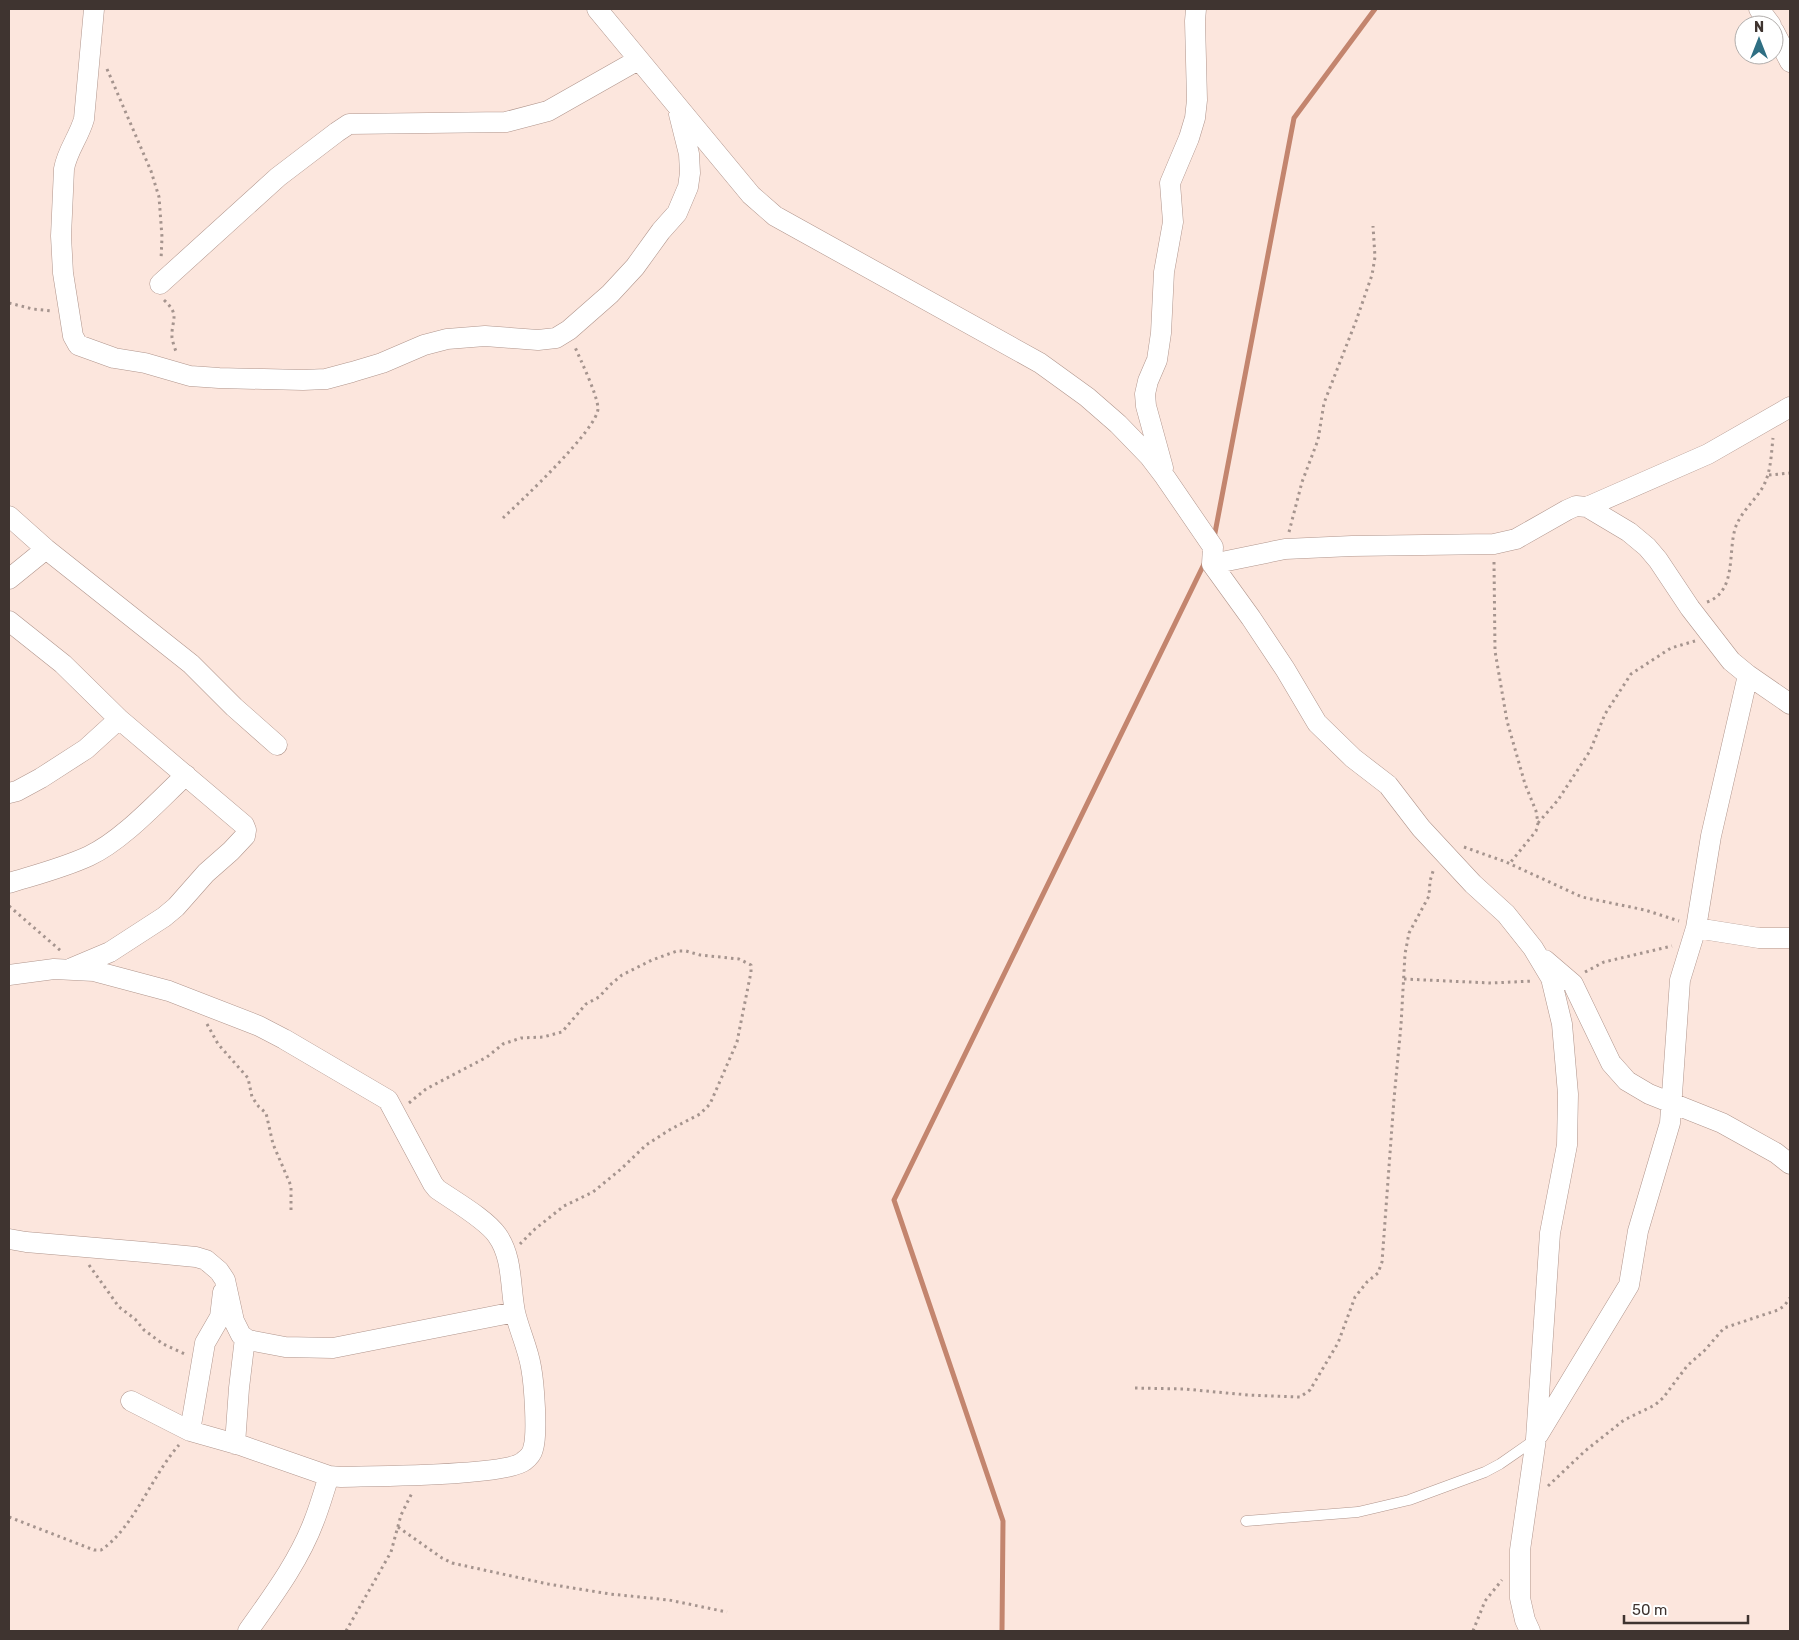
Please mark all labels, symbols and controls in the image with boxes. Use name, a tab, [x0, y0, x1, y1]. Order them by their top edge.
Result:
north arrow	[1734, 15, 1784, 65]
text: N	[1754, 19, 1764, 36]
scale bar	[1624, 1592, 1748, 1624]
text: 50 m	[1632, 1601, 1667, 1619]

